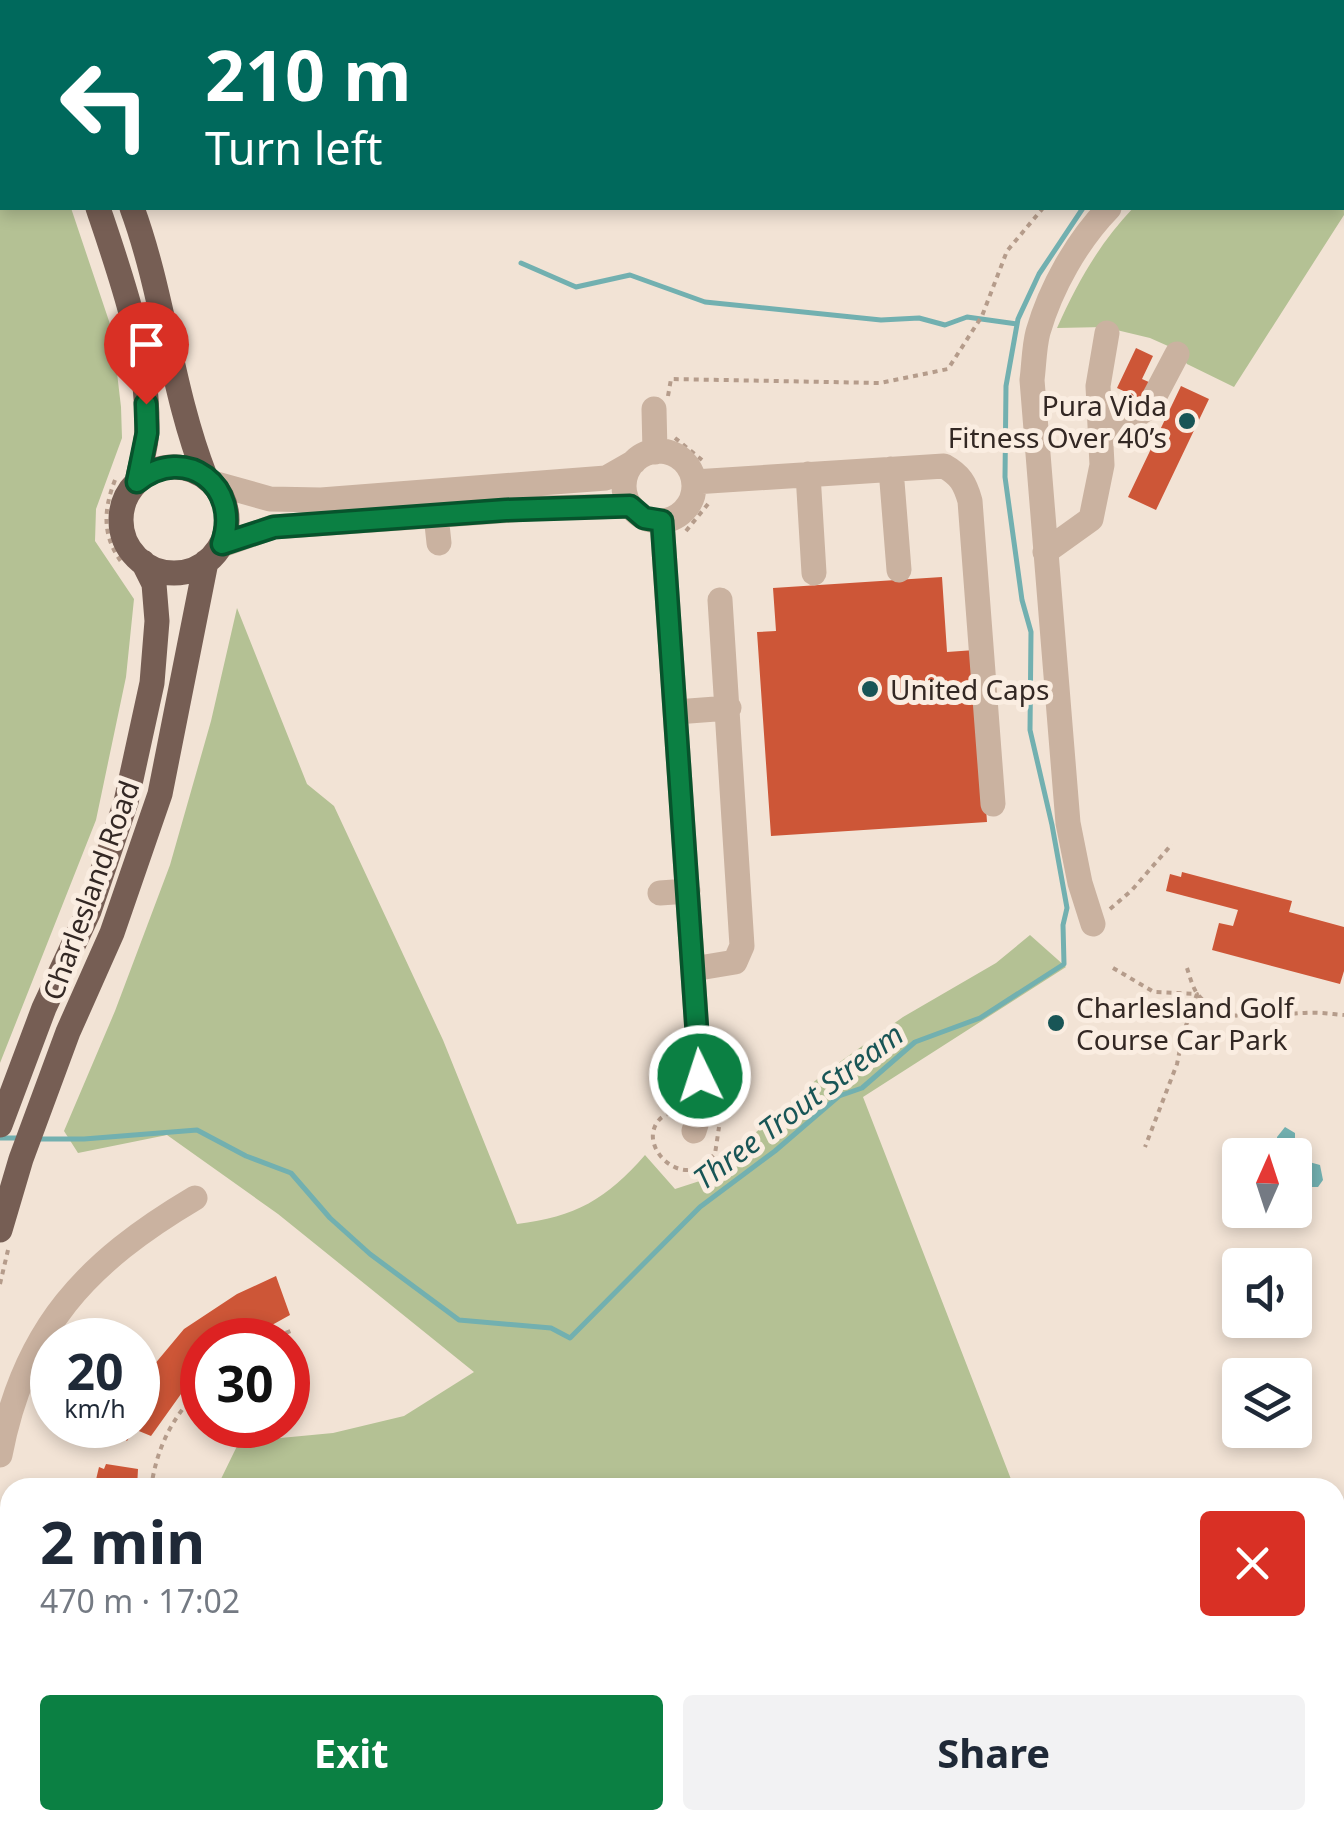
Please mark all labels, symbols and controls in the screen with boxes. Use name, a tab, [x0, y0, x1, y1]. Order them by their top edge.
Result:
text: 210 m	[205, 26, 412, 122]
icon: left	[40, 40, 170, 170]
text: Turn left	[205, 117, 382, 178]
pin	[104, 302, 189, 405]
icon: arrive	[119, 317, 174, 372]
place label: Pura Vida Fitness Over 40’s	[948, 386, 1167, 456]
marker: Pura Vida Fitness Over 40’s	[1176, 410, 1198, 432]
place label: United Caps	[890, 670, 1049, 708]
marker: United Caps	[859, 678, 881, 700]
street label: Charlesland Road	[33, 775, 147, 1005]
place label: Charlesland Golf Course Car Park	[1076, 988, 1295, 1058]
marker: Charlesland Golf Course Car Park	[1045, 1012, 1067, 1034]
water label: Three Trout Stream	[685, 1013, 911, 1199]
position arrow	[648, 1024, 752, 1128]
north arrow	[1222, 1138, 1312, 1228]
map controls	[1222, 1138, 1312, 1448]
button: sound	[1222, 1248, 1312, 1338]
speed limit sign: 30	[180, 1318, 310, 1448]
text: 20	[66, 1337, 124, 1405]
button: layers	[1222, 1358, 1312, 1448]
text: km/h	[64, 1391, 126, 1425]
text: 2 min	[40, 1500, 205, 1582]
button: close	[1200, 1511, 1305, 1616]
text: 470 m · 17:02	[40, 1579, 240, 1622]
button: Exit	[40, 1695, 663, 1810]
button: Share	[683, 1695, 1305, 1810]

